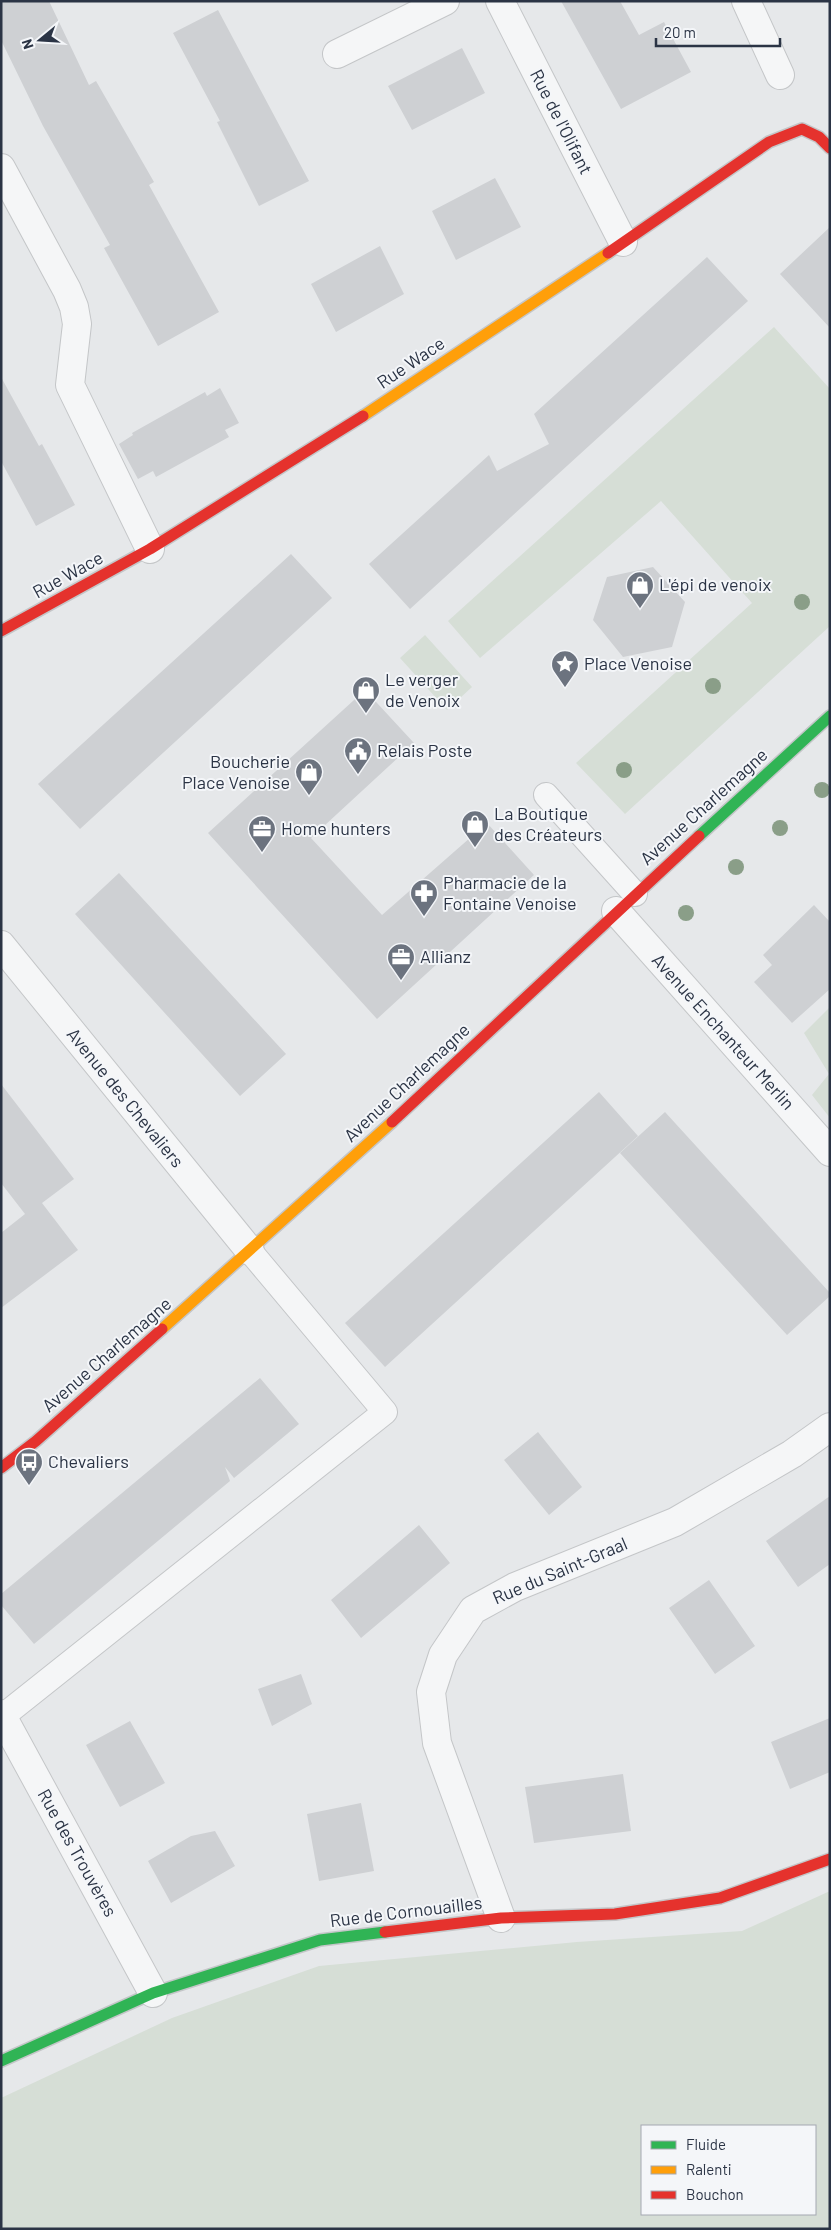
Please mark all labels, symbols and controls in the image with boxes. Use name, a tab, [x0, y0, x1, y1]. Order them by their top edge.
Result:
north arrow	[15, 15, 65, 65]
scale bar	[656, 15, 780, 47]
text: 20 m	[664, 23, 696, 41]
text: N	[18, 37, 37, 51]
street label: Rue de l'Olifant	[526, 65, 598, 178]
street label: Rue Wace	[372, 332, 448, 393]
street label: Rue Wace	[29, 546, 106, 602]
shop icon: L'épi de venoix	[625, 570, 655, 609]
place label: L'épi de venoix	[659, 573, 772, 595]
place icon: Place Venoise	[550, 649, 580, 688]
place label: Place Venoise	[584, 652, 692, 674]
place label: Le verger de Venoix	[385, 668, 460, 711]
shop icon: Le verger de Venoix	[351, 675, 381, 714]
public building icon: Relais Poste	[343, 736, 373, 775]
place label: Relais Poste	[377, 739, 472, 761]
street label: Avenue Charlemagne	[635, 743, 772, 869]
place label: Boucherie Place Venoise	[182, 750, 290, 793]
shop icon: Boucherie Place Venoise	[294, 757, 324, 796]
place label: La Boutique des Créateurs	[494, 802, 602, 845]
shop icon: La Boutique des Créateurs	[460, 809, 490, 848]
office icon: Home hunters	[247, 814, 277, 853]
place label: Home hunters	[281, 817, 391, 839]
place label: Pharmacie de la Fontaine Venoise	[443, 871, 577, 914]
pharmacy icon: Pharmacie de la Fontaine Venoise	[409, 878, 439, 917]
office icon: Allianz	[386, 942, 416, 981]
place label: Allianz	[420, 945, 471, 967]
street label: Avenue Enchanteur Merlin	[648, 949, 800, 1114]
street label: Avenue Charlemagne	[339, 1018, 474, 1146]
street label: Avenue des Chevaliers	[63, 1023, 189, 1172]
street label: Avenue Charlemagne	[37, 1292, 175, 1416]
bus stop icon: Chevaliers	[14, 1447, 44, 1486]
place label: Chevaliers	[48, 1450, 129, 1472]
street label: Rue du Saint-Graal	[489, 1532, 630, 1608]
street label: Rue des Trouvères	[34, 1785, 122, 1920]
street label: Rue de Cornouailles	[328, 1891, 483, 1931]
legend	[641, 2125, 816, 2215]
text: Fluide	[686, 2135, 726, 2153]
text: Ralenti	[686, 2160, 732, 2178]
text: Bouchon	[686, 2185, 744, 2203]

